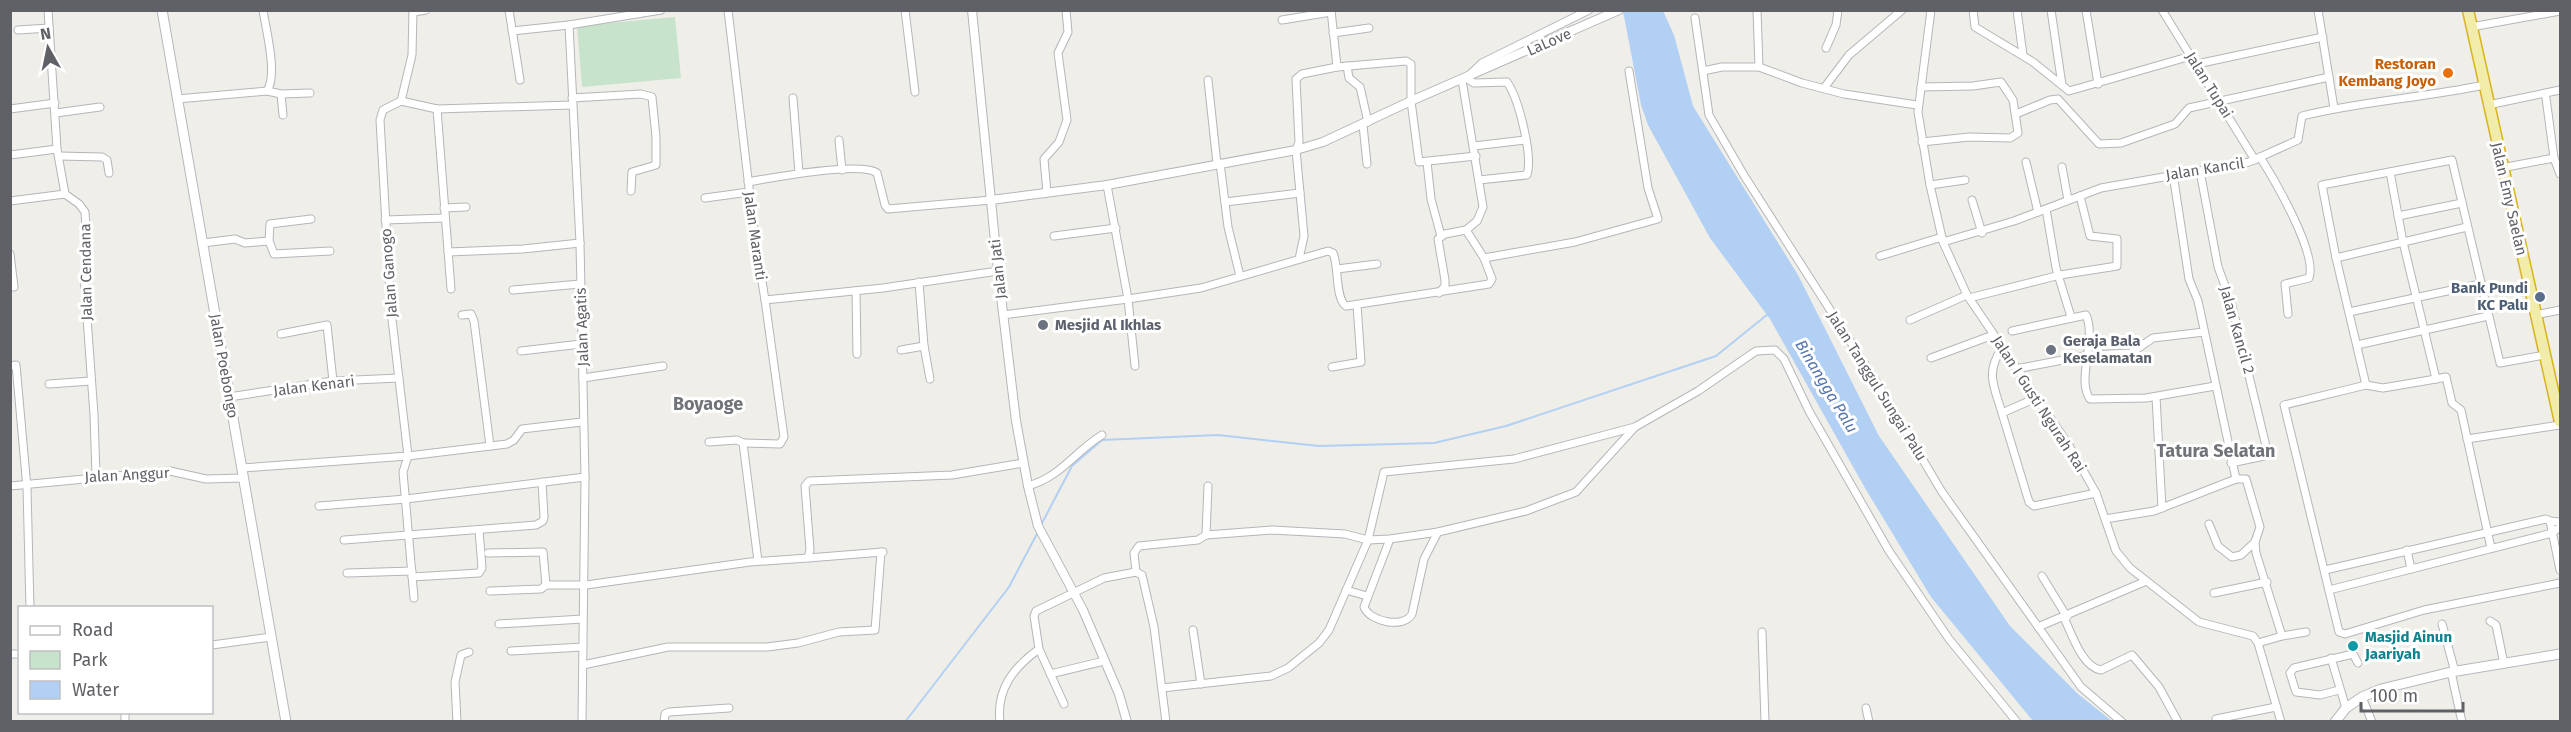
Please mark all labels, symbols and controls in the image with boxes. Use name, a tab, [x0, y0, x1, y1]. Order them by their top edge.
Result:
north arrow	[18, 18, 78, 78]
text: N	[39, 23, 52, 44]
street label: LaLove	[1524, 24, 1574, 60]
street label: Jalan Tupai	[2182, 48, 2236, 122]
place label: Restoran Kembang Joyo	[2339, 55, 2436, 90]
marker: Restoran Kembang Joyo	[2441, 66, 2455, 80]
street label: Jalan Emy Saelan	[2487, 141, 2531, 257]
street label: Jalan Kancil	[2164, 154, 2246, 184]
street label: Jalan Maranti	[740, 190, 770, 282]
street label: Jalan Cendana	[76, 223, 96, 321]
street label: Jalan Ganogo	[377, 228, 401, 318]
street label: Jalan Jati	[986, 238, 1010, 300]
place label: Bank Pundi KC Palu	[2451, 279, 2528, 314]
street label: Jalan Kancil 2	[2216, 284, 2258, 376]
street label: Jalan Agatis	[572, 287, 592, 367]
marker: Bank Pundi KC Palu	[2533, 290, 2547, 304]
street label: Jalan Tanggul Sungai Palu	[1824, 308, 1930, 464]
street label: Jalan Poebongo	[206, 312, 242, 420]
place label: Mesjid Al Ikhlas	[1055, 316, 1161, 334]
marker: Mesjid Al Ikhlas	[1036, 318, 1050, 332]
street label: Jalan I Gusti Ngurah Rai	[1988, 332, 2090, 476]
place label: Geraja Bala Keselamatan	[2063, 332, 2152, 367]
water label: Binangga Palu	[1791, 336, 1862, 436]
marker: Geraja Bala Keselamatan	[2044, 343, 2058, 357]
street label: Jalan Kenari	[272, 372, 356, 400]
district label: Boyaoge	[673, 393, 743, 415]
district label: Tatura Selatan	[2157, 440, 2275, 462]
street label: Jalan Anggur	[84, 464, 170, 486]
legend	[18, 606, 213, 714]
text: Road	[72, 619, 114, 641]
place label: Masjid Ainun Jaariyah	[2364, 628, 2452, 663]
marker: Masjid Ainun Jaariyah	[2346, 639, 2360, 653]
text: Park	[72, 649, 108, 671]
scale bar	[2361, 675, 2463, 713]
text: Water	[72, 679, 119, 701]
text: 100 m	[2370, 685, 2418, 707]

